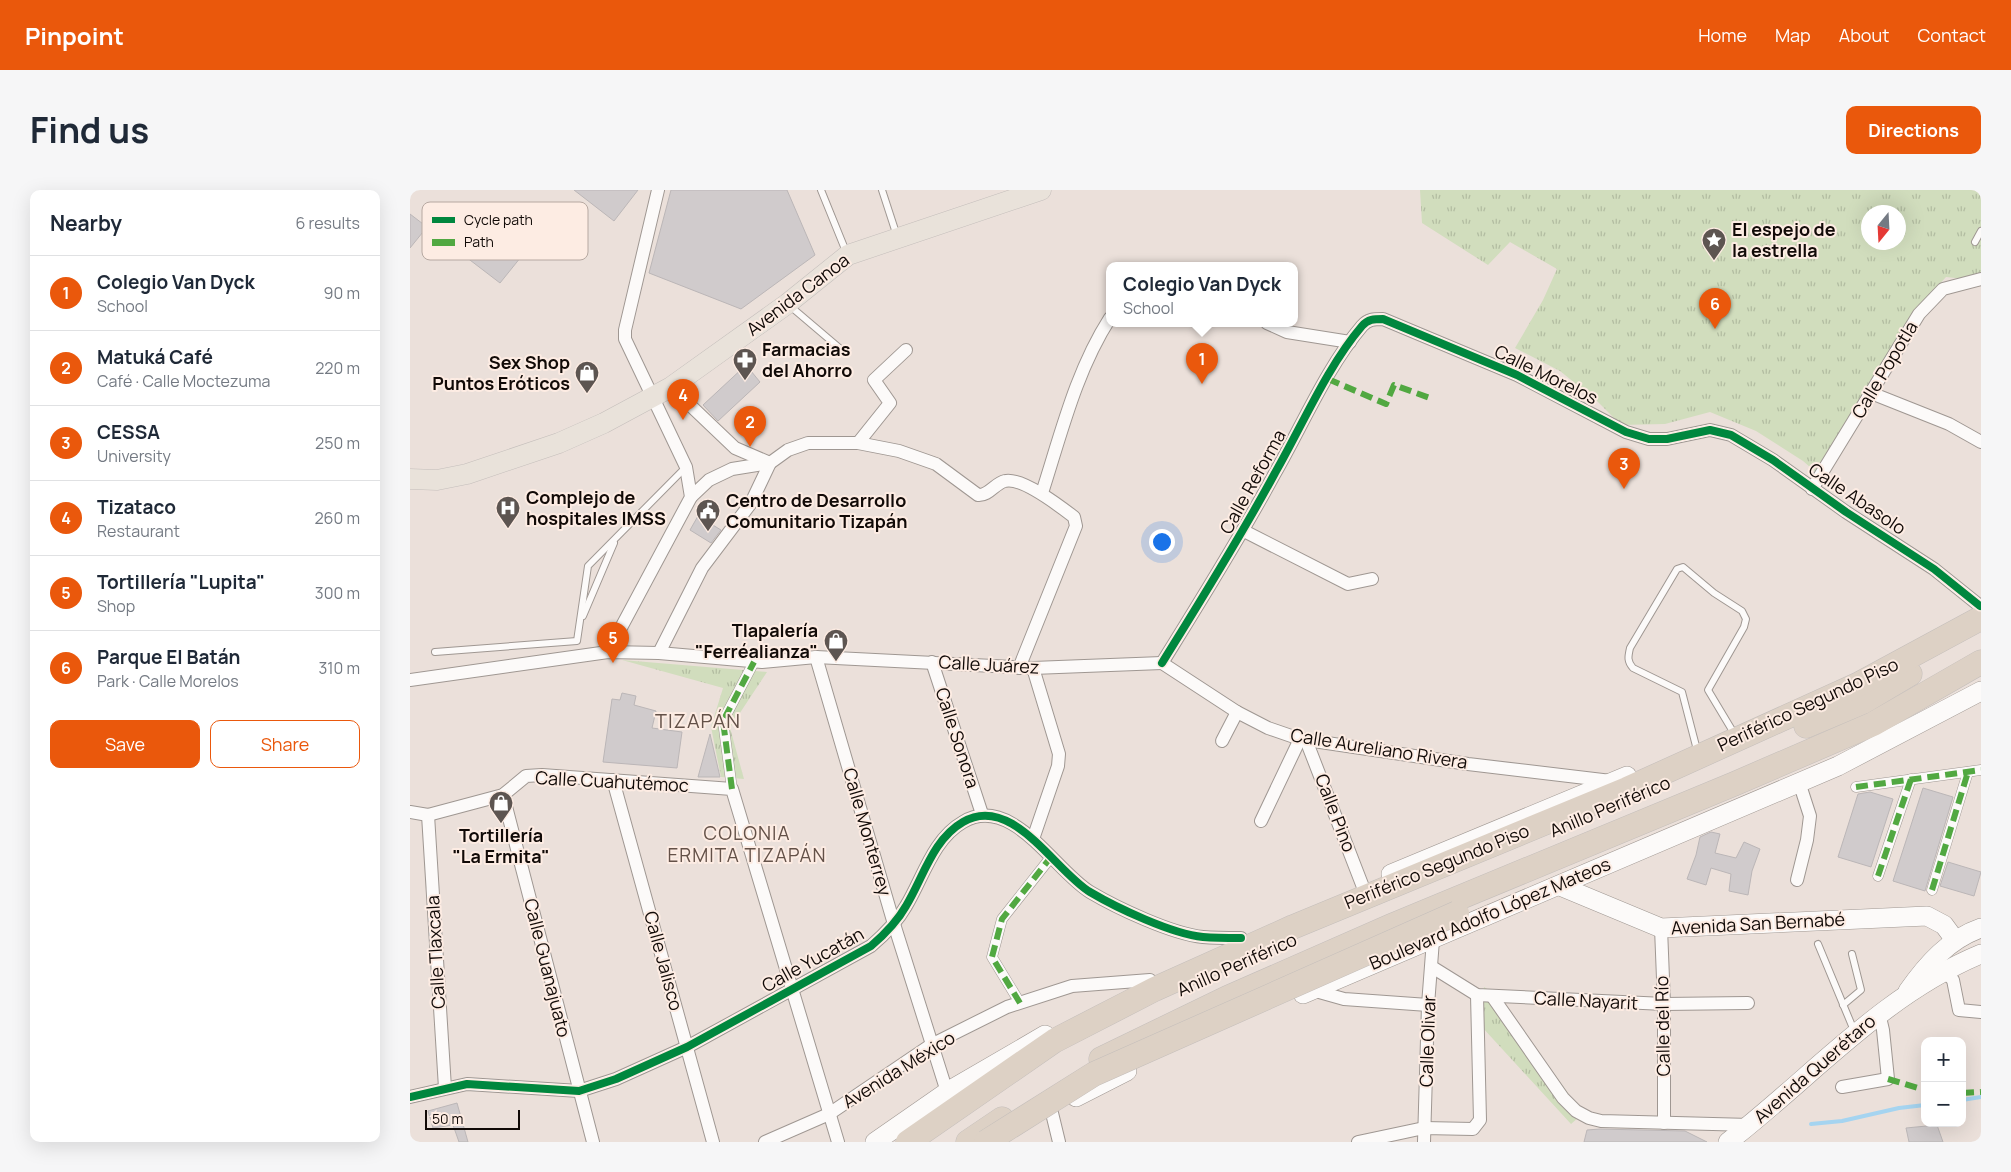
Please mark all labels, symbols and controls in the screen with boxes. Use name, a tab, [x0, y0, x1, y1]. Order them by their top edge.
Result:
text: Pinpoint	[25, 19, 124, 52]
text: Home	[1698, 23, 1747, 47]
text: Map	[1775, 23, 1811, 47]
text: About	[1839, 23, 1889, 47]
text: Contact	[1917, 23, 1986, 47]
text: Find us	[30, 106, 149, 154]
button: Directions	[1846, 106, 1981, 154]
legend	[422, 202, 588, 260]
north arrow	[1861, 205, 1906, 250]
text: Nearby	[50, 209, 122, 237]
text: Cycle path	[464, 210, 533, 229]
text: 6 results	[295, 212, 360, 234]
place label: El espejo de la estrella	[1732, 217, 1836, 262]
place icon: El espejo de la estrella	[1701, 227, 1727, 261]
text: Path	[464, 232, 494, 251]
street label: Avenida Canoa	[741, 248, 854, 341]
popup	[1106, 262, 1298, 327]
text: Colegio Van Dyck	[97, 269, 255, 295]
text: Colegio Van Dyck	[1123, 271, 1281, 297]
text: 1	[62, 282, 70, 304]
text: 90 m	[324, 282, 360, 304]
pin: 6	[1699, 288, 1731, 329]
text: School	[97, 295, 148, 317]
text: School	[1123, 297, 1174, 319]
street label: Calle Popotla	[1846, 316, 1923, 423]
place label: Farmacias del Ahorro	[762, 337, 852, 382]
street label: Calle Morelos	[1491, 339, 1602, 409]
pin: 1	[1186, 343, 1218, 384]
text: Matuká Café	[97, 344, 213, 370]
pharmacy icon: Farmacias del Ahorro	[732, 347, 758, 381]
place label: Sex Shop Puntos Eróticos	[432, 350, 570, 395]
text: 2	[61, 357, 71, 379]
text: 220 m	[315, 357, 360, 379]
shop icon: Sex Shop Puntos Eróticos	[574, 360, 600, 394]
text: Café · Calle Moctezuma	[97, 370, 270, 392]
pin: 4	[667, 379, 699, 420]
pin: 2	[734, 406, 766, 447]
text: CESSA	[97, 419, 160, 445]
street label: Calle Reforma	[1214, 425, 1291, 538]
text: 3	[61, 432, 71, 454]
text: 250 m	[315, 432, 360, 454]
text: University	[97, 445, 171, 467]
pin: 3	[1608, 448, 1640, 489]
street label: Calle Abasolo	[1804, 457, 1911, 540]
place label: Complejo de hospitales IMSS	[526, 485, 666, 530]
place label: Centro de Desarrollo Comunitario Tizapán	[726, 488, 907, 533]
text: Tizataco	[97, 494, 176, 520]
hospital icon: Complejo de hospitales IMSS	[495, 495, 521, 529]
public building icon: Centro de Desarrollo Comunitario Tizapán	[695, 498, 721, 532]
text: 4	[61, 507, 71, 529]
text: 260 m	[314, 507, 360, 529]
text: Restaurant	[97, 520, 180, 542]
your location	[1149, 529, 1175, 555]
text: Tortillería "Lupita"	[97, 569, 265, 595]
text: 5	[61, 582, 71, 604]
text: 300 m	[315, 582, 360, 604]
text: Shop	[97, 595, 135, 617]
place label: Tlapalería "Ferréalianza"	[695, 618, 818, 663]
pin: 5	[597, 622, 629, 663]
shop icon: Tlapalería "Ferréalianza"	[823, 628, 849, 662]
text: Parque El Batán	[97, 644, 240, 670]
street label: Calle Juárez	[938, 649, 1040, 679]
street label: Periférico Segundo Piso	[1713, 652, 1902, 757]
text: 6	[61, 657, 71, 679]
text: 310 m	[318, 657, 360, 679]
text: Park · Calle Morelos	[97, 670, 239, 692]
street label: Calle Sonora	[930, 684, 986, 791]
district label: TIZAPÁN	[655, 707, 741, 734]
button: Save	[50, 720, 200, 768]
button: Share	[210, 720, 360, 768]
street label: Calle Aureliano Rivera	[1289, 722, 1469, 774]
street label: Calle Cuahutémoc	[535, 765, 689, 797]
street label: Calle Monterrey	[838, 765, 898, 899]
street label: Calle Pino	[1310, 770, 1362, 855]
street label: Anillo Periférico	[1546, 770, 1674, 842]
shop icon: Tortillería "La Ermita"	[488, 790, 514, 824]
street label: Periférico Segundo Piso	[1341, 818, 1533, 914]
district label: COLONIA ERMITA TIZAPÁN	[667, 820, 827, 868]
place label: Tortillería "La Ermita"	[452, 823, 550, 868]
street label: Boulevard Adolfo López Mateos	[1365, 851, 1614, 975]
street label: Calle Tlaxcala	[420, 895, 450, 1009]
street label: Calle Guanajuato	[519, 896, 577, 1040]
street label: Avenida San Bernabé	[1670, 906, 1846, 940]
street label: Calle Jalisco	[639, 908, 689, 1013]
street label: Calle Yucatán	[757, 921, 868, 997]
street label: Anillo Periférico	[1173, 927, 1300, 1001]
street label: Calle del Río	[1649, 976, 1675, 1077]
street label: Calle Nayarit	[1533, 985, 1639, 1015]
street label: Calle Olivar	[1413, 994, 1441, 1087]
street label: Avenida Querétaro	[1748, 1009, 1880, 1128]
street label: Avenida México	[838, 1025, 959, 1113]
map controls	[1921, 1037, 1966, 1127]
button: +	[1921, 1037, 1966, 1082]
button: −	[1921, 1082, 1966, 1127]
scale bar	[425, 1107, 520, 1130]
text: 50 m	[432, 1109, 463, 1128]

